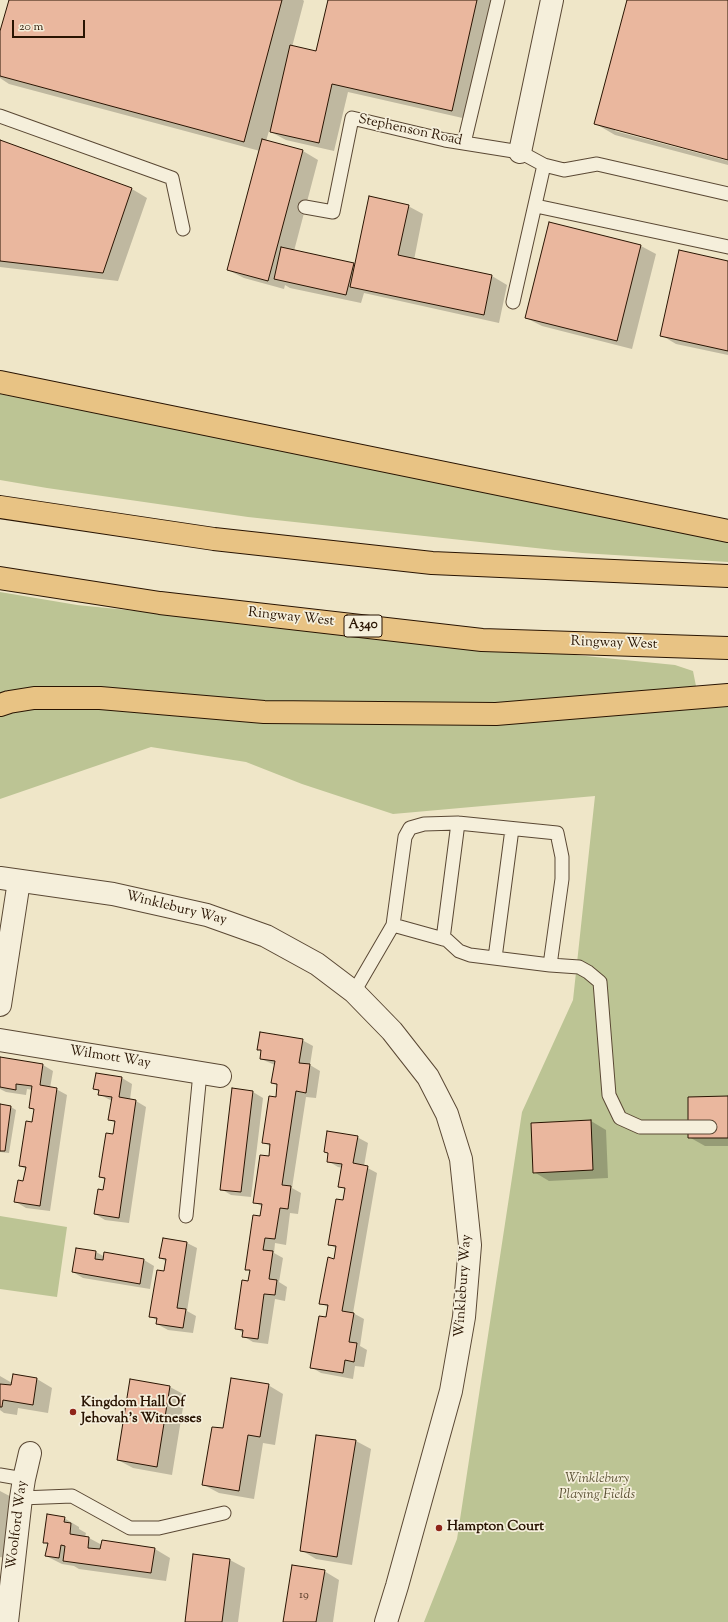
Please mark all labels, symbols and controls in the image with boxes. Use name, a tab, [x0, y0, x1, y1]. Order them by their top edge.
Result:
scale bar	[14, 12, 87, 38]
text: 20 m	[19, 18, 43, 36]
street label: Stephenson Road	[356, 112, 464, 150]
street label: Ringway West	[247, 605, 335, 631]
road number: A340	[344, 615, 382, 637]
street label: Ringway West	[570, 634, 658, 654]
street label: Winklebury Way	[124, 888, 228, 930]
street label: Wilmott Way	[68, 1043, 152, 1073]
street label: Winklebury Way	[452, 1234, 476, 1338]
place label: Kingdom Hall Of Jehovah's Witnesses	[81, 1396, 202, 1428]
marker: Kingdom Hall Of Jehovah's Witnesses	[68, 1407, 78, 1417]
park label: Winklebury Playing Fields	[559, 1472, 635, 1504]
street label: Woolford Way	[4, 1479, 32, 1571]
place label: Hampton Court	[447, 1520, 544, 1536]
marker: Hampton Court	[434, 1523, 444, 1533]
house number: 19	[299, 1589, 309, 1603]

